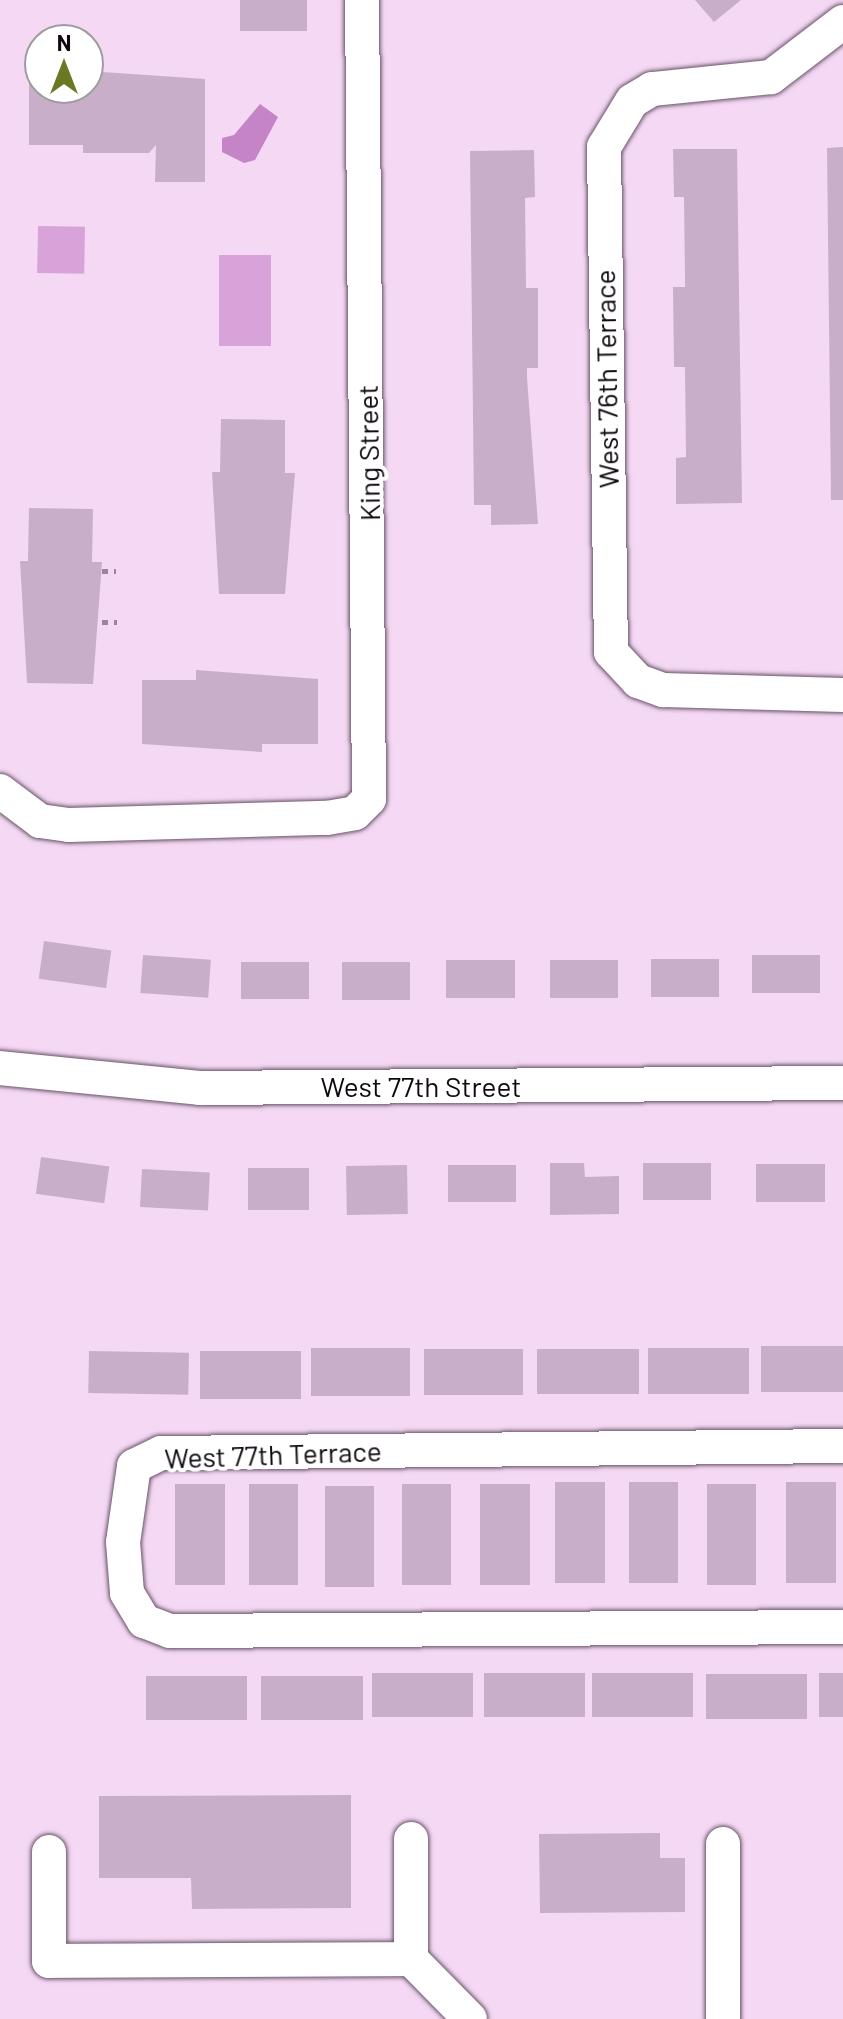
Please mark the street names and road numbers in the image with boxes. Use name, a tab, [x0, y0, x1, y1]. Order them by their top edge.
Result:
street label: West 76th Terrace	[587, 269, 625, 489]
street label: King Street	[350, 385, 386, 521]
street label: West 77th Street	[321, 1069, 521, 1103]
street label: West 77th Terrace	[164, 1433, 382, 1475]

